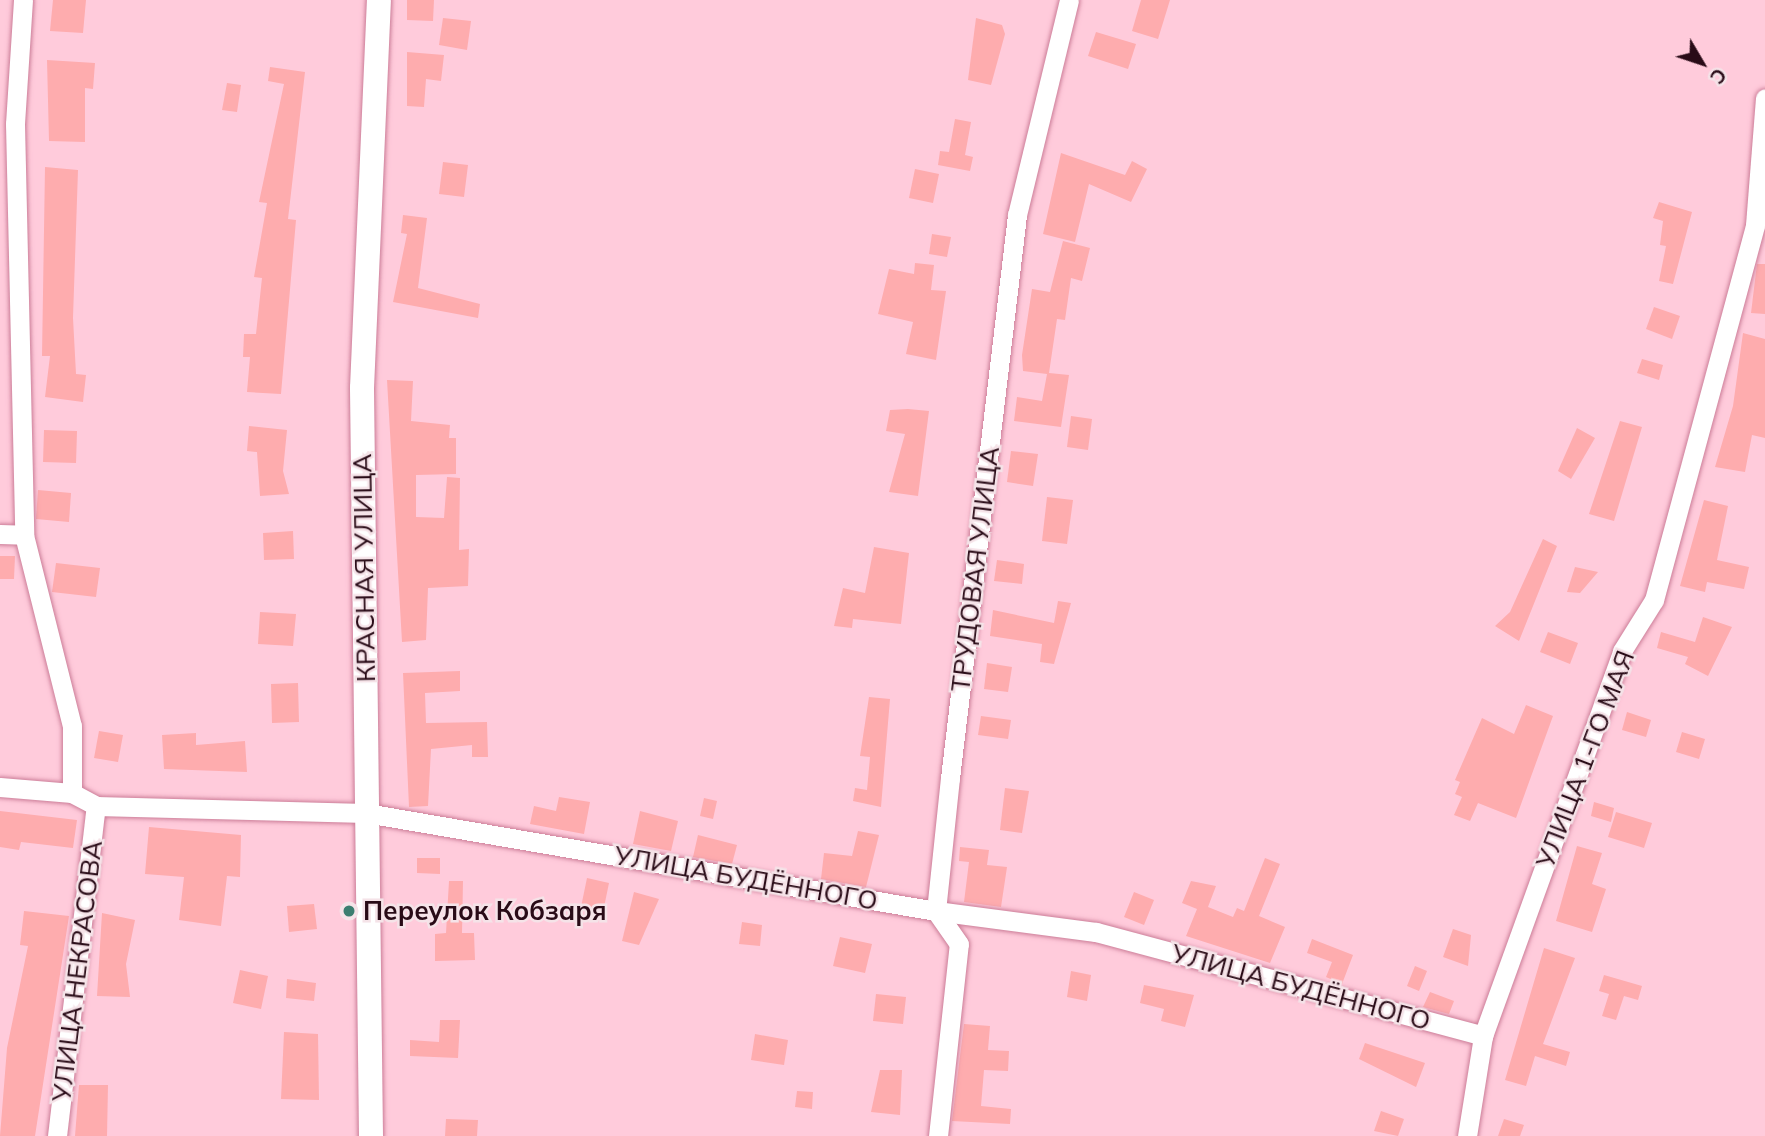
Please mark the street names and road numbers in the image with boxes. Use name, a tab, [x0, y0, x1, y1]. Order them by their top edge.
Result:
street label: ТРУДОВАЯ УЛИЦА	[944, 445, 1006, 693]
street label: КРАСНАЯ УЛИЦА	[346, 453, 382, 683]
street label: УЛИЦА 1-ГО МАЯ	[1529, 646, 1641, 872]
street label: УЛИЦА НЕКРАСОВА	[45, 839, 109, 1103]
street label: УЛИЦА БУДЁННОГО	[612, 839, 880, 917]
street label: УЛИЦА БУДЁННОГО	[1168, 937, 1434, 1037]

